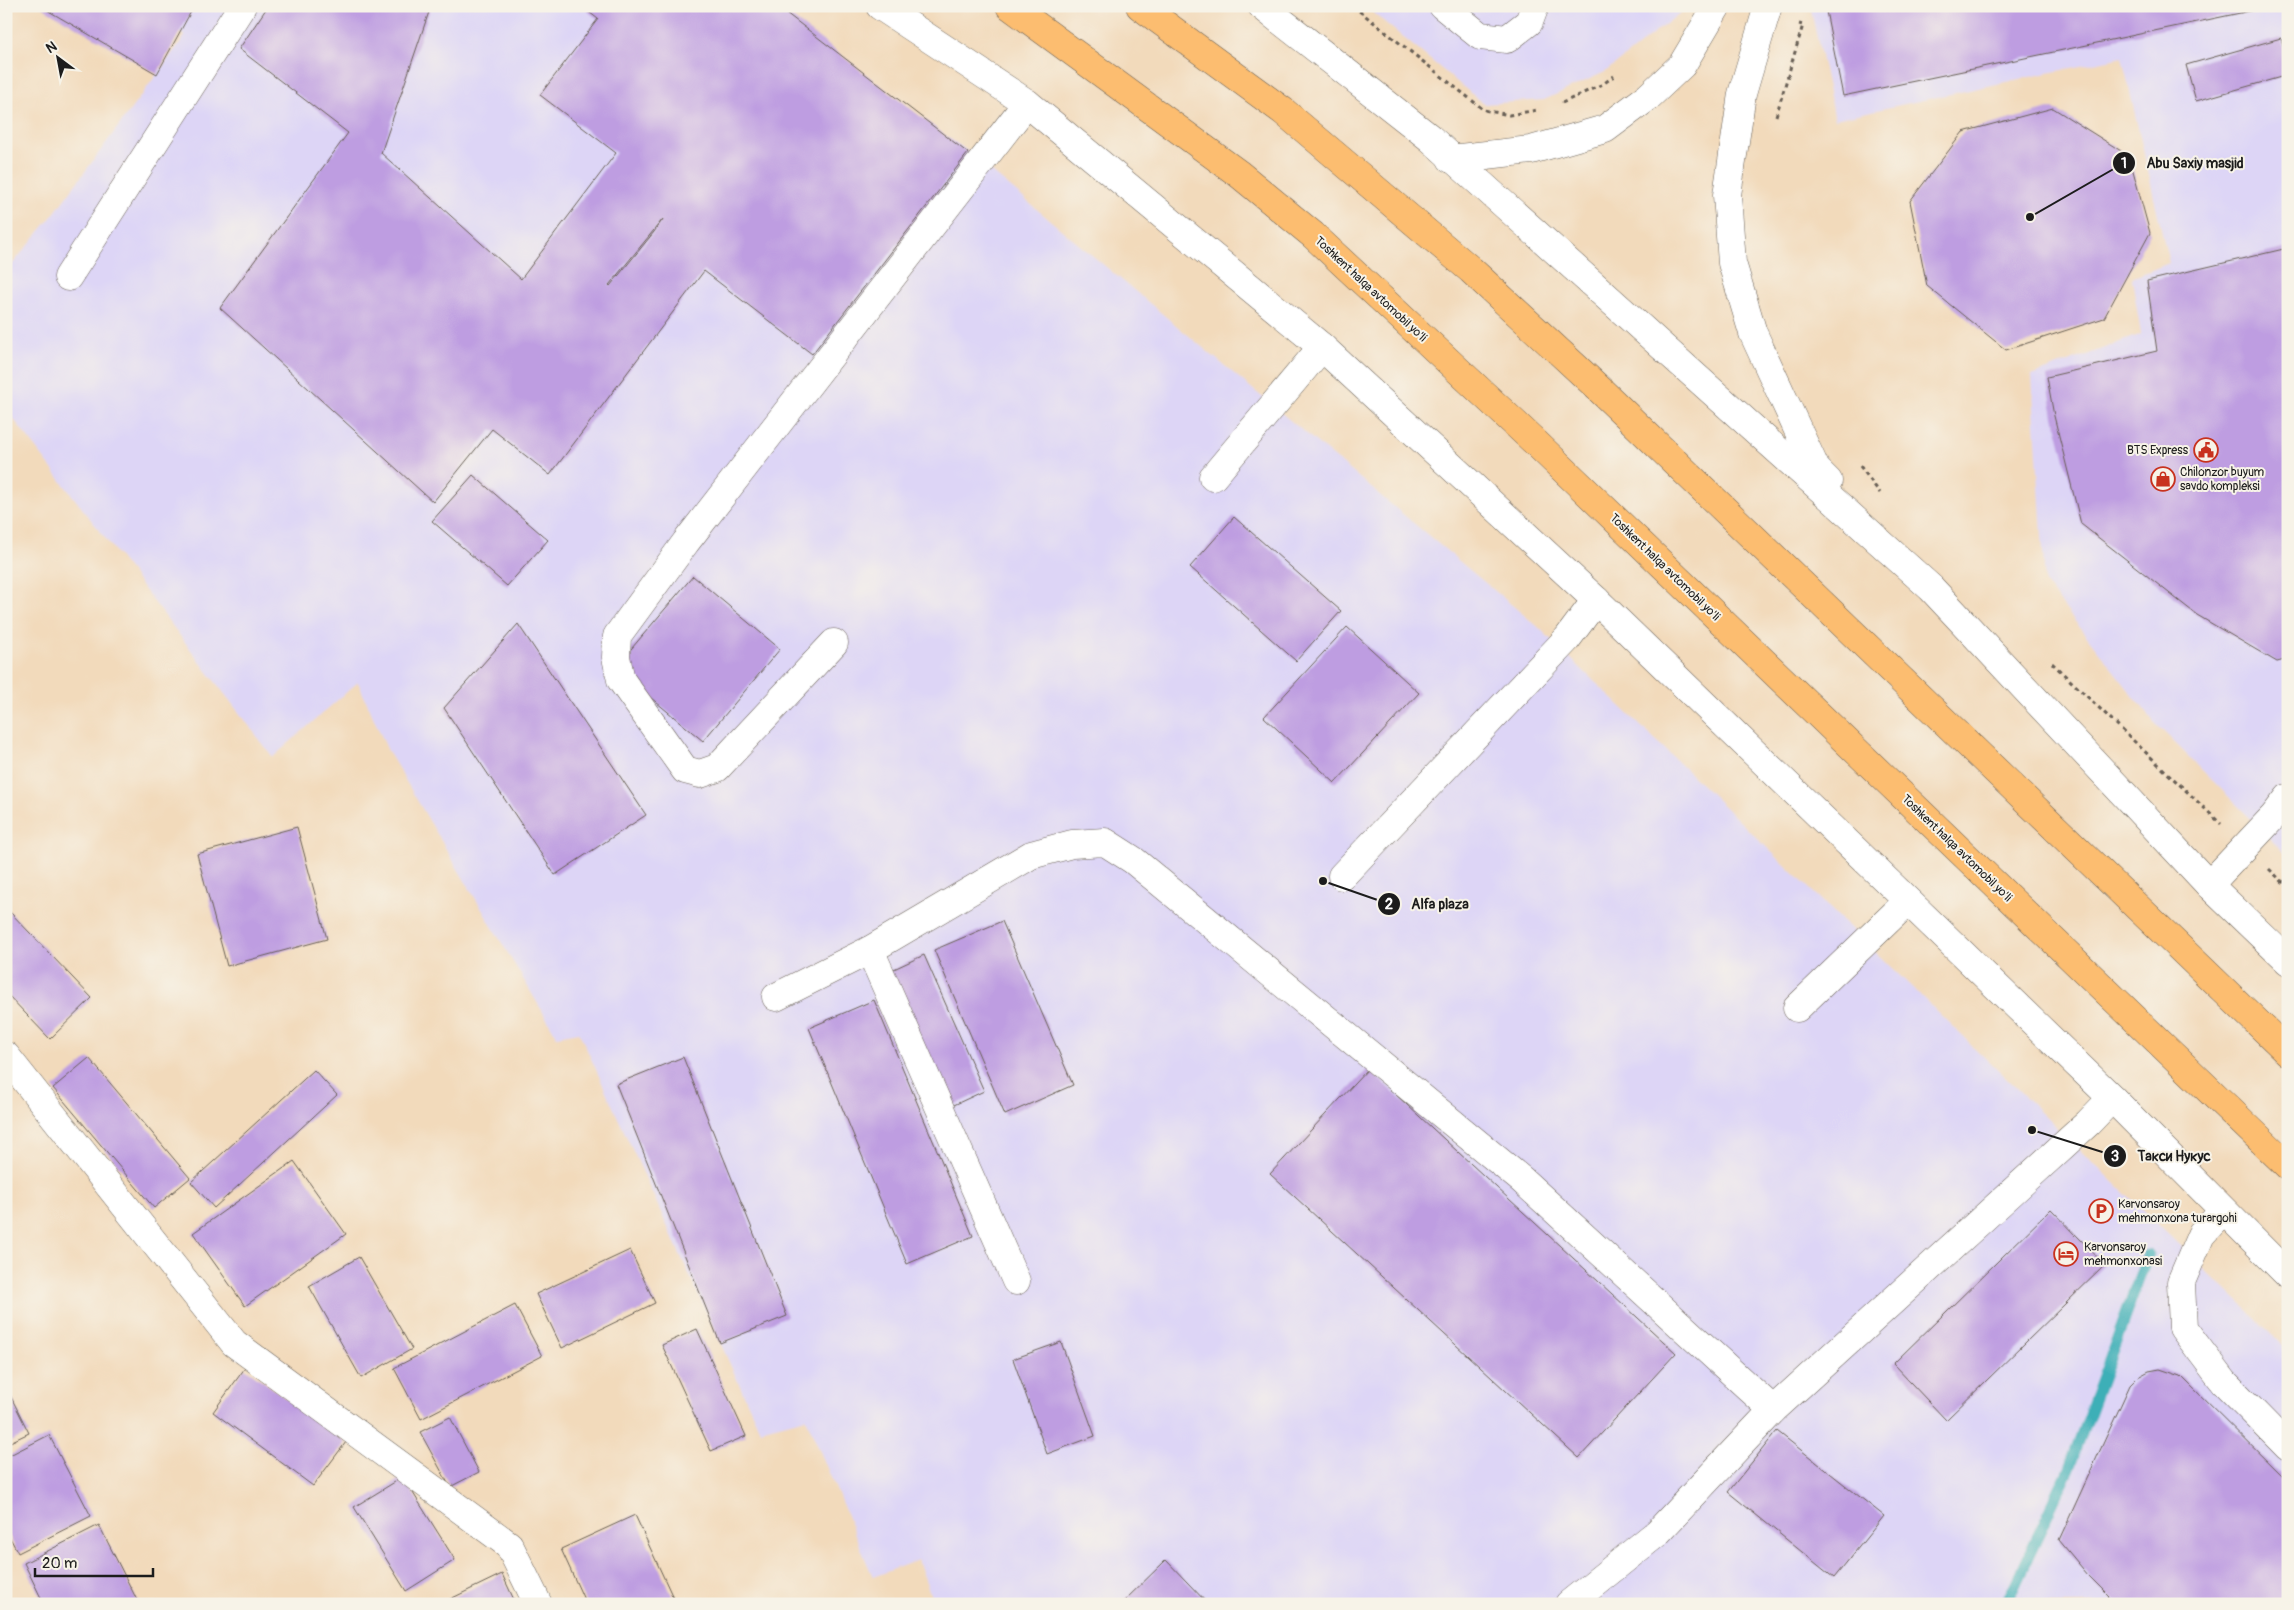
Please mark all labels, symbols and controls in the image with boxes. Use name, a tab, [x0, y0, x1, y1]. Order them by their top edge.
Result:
north arrow	[32, 32, 82, 82]
text: N	[43, 38, 60, 57]
callout: Abu Saxiy masjid	[2112, 148, 2254, 177]
text: 1	[2121, 154, 2127, 173]
text: Abu Saxiy masjid	[2147, 155, 2244, 172]
street label: Toshkent halqa avtomobil yo'li	[1312, 234, 1430, 345]
public building icon: BTS Express	[2193, 437, 2219, 463]
place label: BTS Express	[2127, 443, 2189, 458]
place label: Chilonzor buyum savdo kompleksi	[2180, 465, 2265, 494]
shop icon: Chilonzor buyum savdo kompleksi	[2150, 466, 2176, 492]
street label: Toshkent halqa avtomobil yo'li	[1606, 511, 1723, 624]
street label: Toshkent halqa avtomobil yo'li	[1898, 792, 2015, 905]
callout: Alfa plaza	[1377, 890, 1479, 919]
text: 2	[1385, 895, 1393, 914]
text: Alfa plaza	[1411, 896, 1469, 913]
callout: Такси Нукус	[2102, 1141, 2220, 1170]
text: 3	[2111, 1147, 2119, 1166]
text: Такси Нукус	[2136, 1148, 2211, 1165]
place label: Karvonsaroy mehmonxona turargohi	[2118, 1197, 2237, 1226]
parking icon: Karvonsaroy mehmonxona turargohi	[2088, 1198, 2114, 1224]
place label: Karvonsaroy mehmonxonasi	[2084, 1240, 2162, 1269]
hotel icon: Karvonsaroy mehmonxonasi	[2053, 1241, 2079, 1267]
scale bar	[35, 1545, 152, 1577]
text: 20 m	[42, 1554, 77, 1573]

